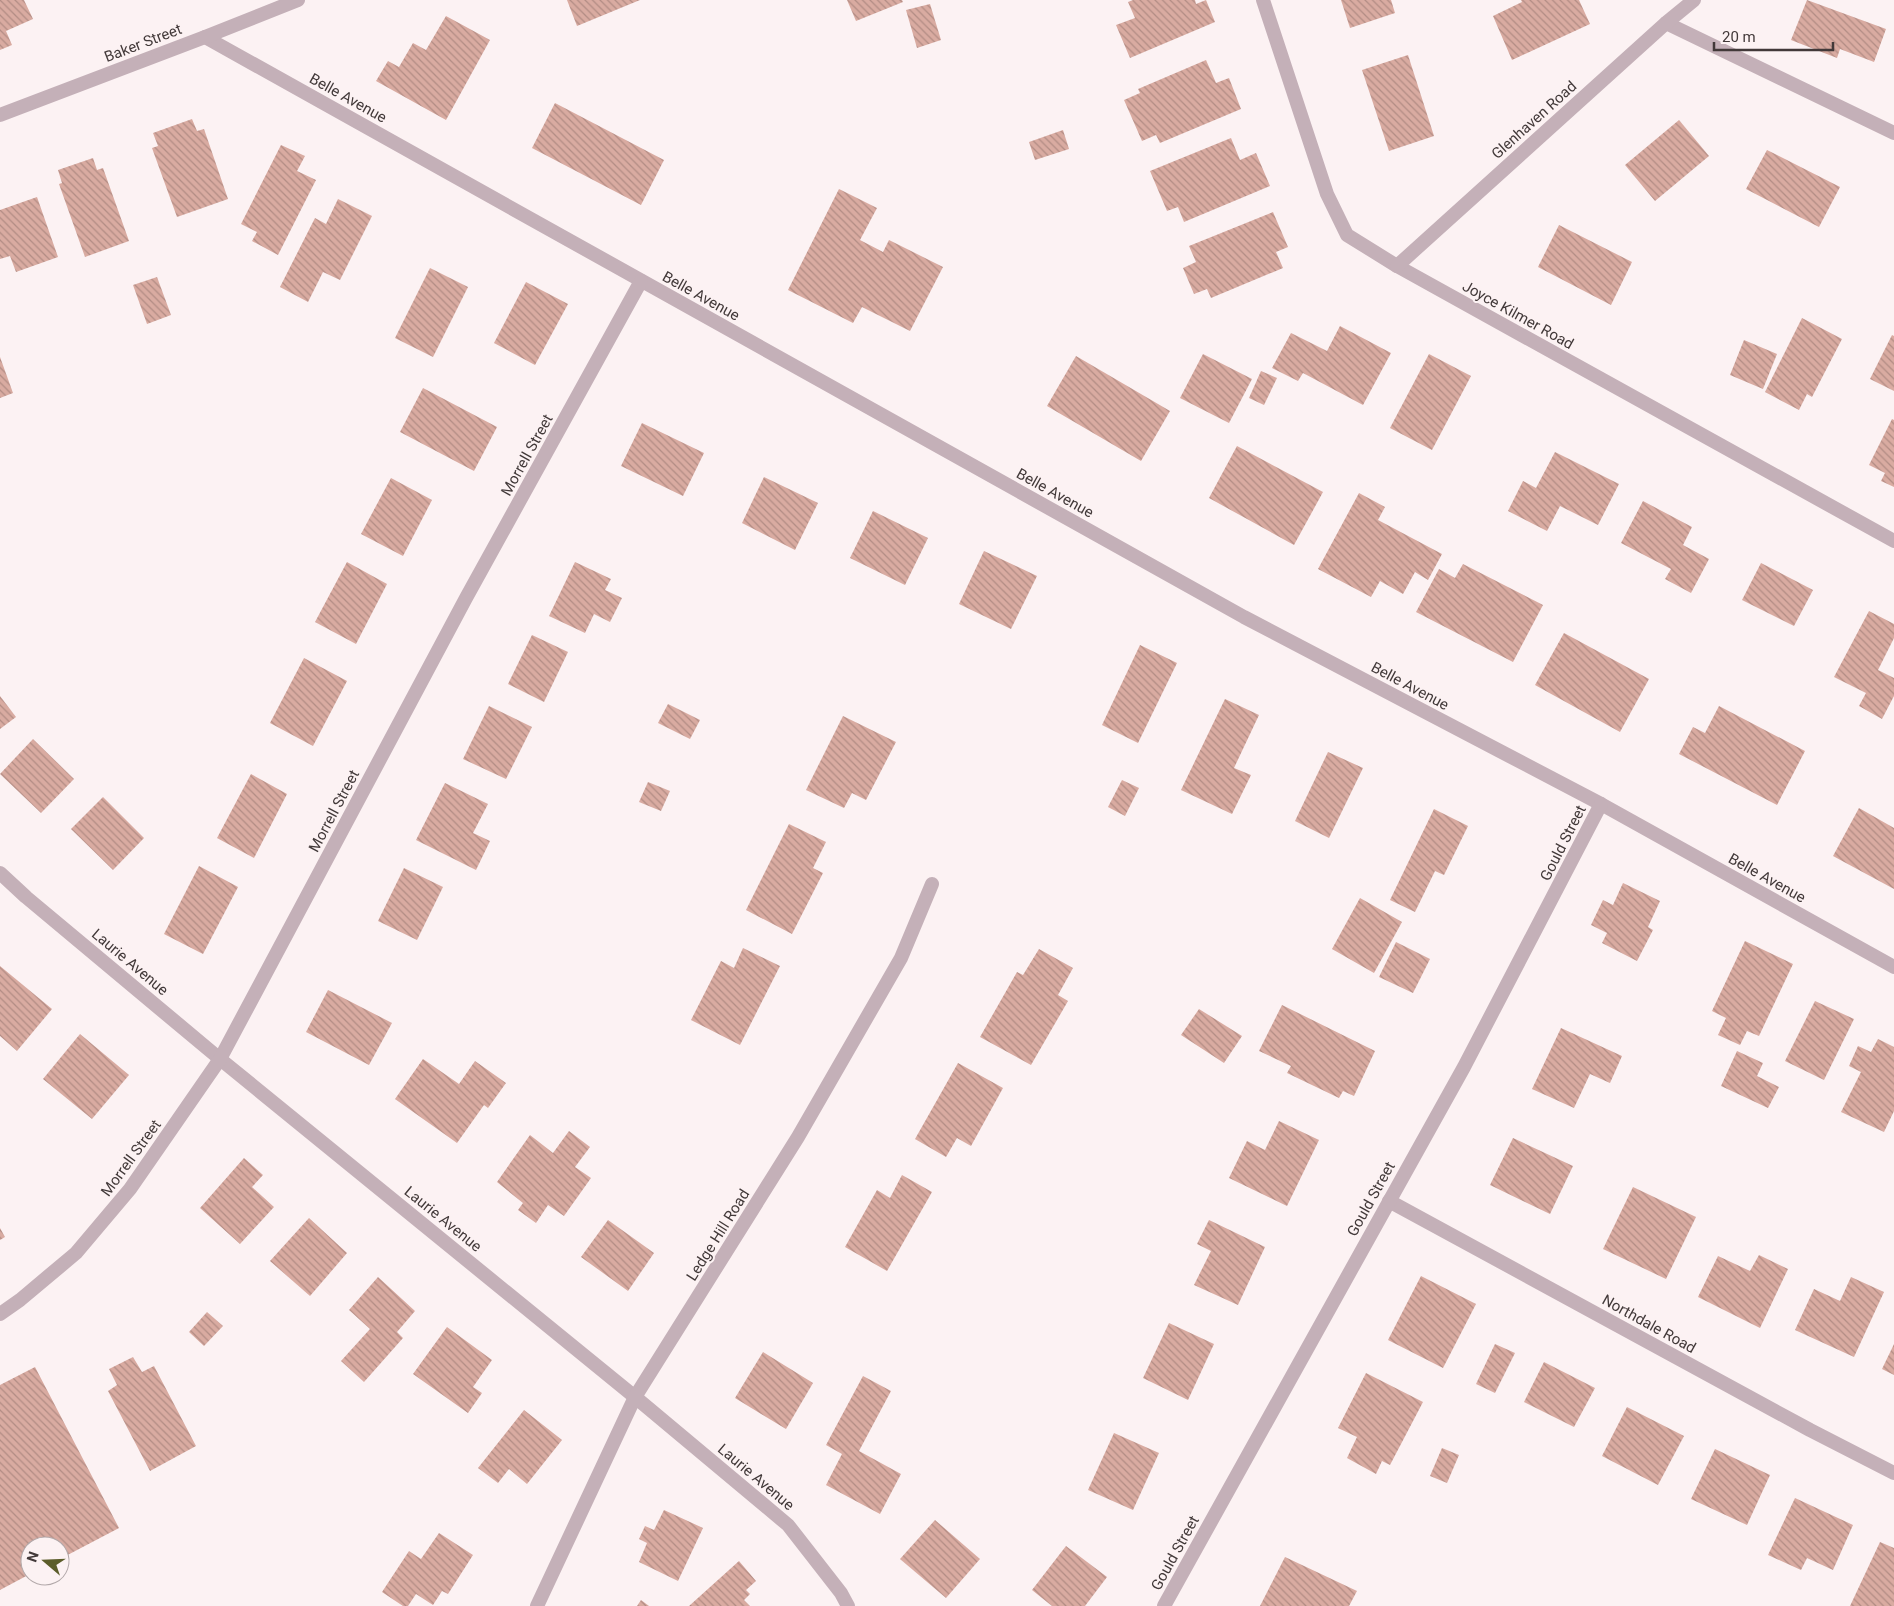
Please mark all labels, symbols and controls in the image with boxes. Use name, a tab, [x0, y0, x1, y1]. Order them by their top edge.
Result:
street label: Baker Street	[102, 20, 184, 66]
scale bar	[1714, 20, 1833, 52]
text: 20 m	[1722, 28, 1756, 46]
street label: Belle Avenue	[306, 69, 390, 127]
street label: Glenhaven Road	[1488, 77, 1580, 163]
street label: Belle Avenue	[659, 267, 743, 325]
street label: Joyce Kilmer Road	[1459, 277, 1577, 353]
street label: Morrell Street	[497, 411, 557, 499]
street label: Belle Avenue	[1013, 464, 1097, 522]
street label: Belle Avenue	[1368, 658, 1452, 714]
street label: Morrell Street	[305, 767, 363, 855]
street label: Gould Street	[1536, 802, 1590, 884]
street label: Belle Avenue	[1725, 849, 1809, 907]
street label: Laurie Avenue	[88, 925, 172, 999]
street label: Morrell Street	[97, 1116, 165, 1200]
street label: Gould Street	[1343, 1159, 1399, 1239]
street label: Laurie Avenue	[401, 1182, 485, 1256]
street label: Ledge Hill Road	[683, 1186, 753, 1284]
street label: Northdale Road	[1599, 1291, 1699, 1357]
street label: Laurie Avenue	[714, 1440, 798, 1514]
street label: Gould Street	[1147, 1513, 1203, 1593]
north arrow	[20, 1536, 70, 1586]
text: N	[24, 1549, 42, 1564]

